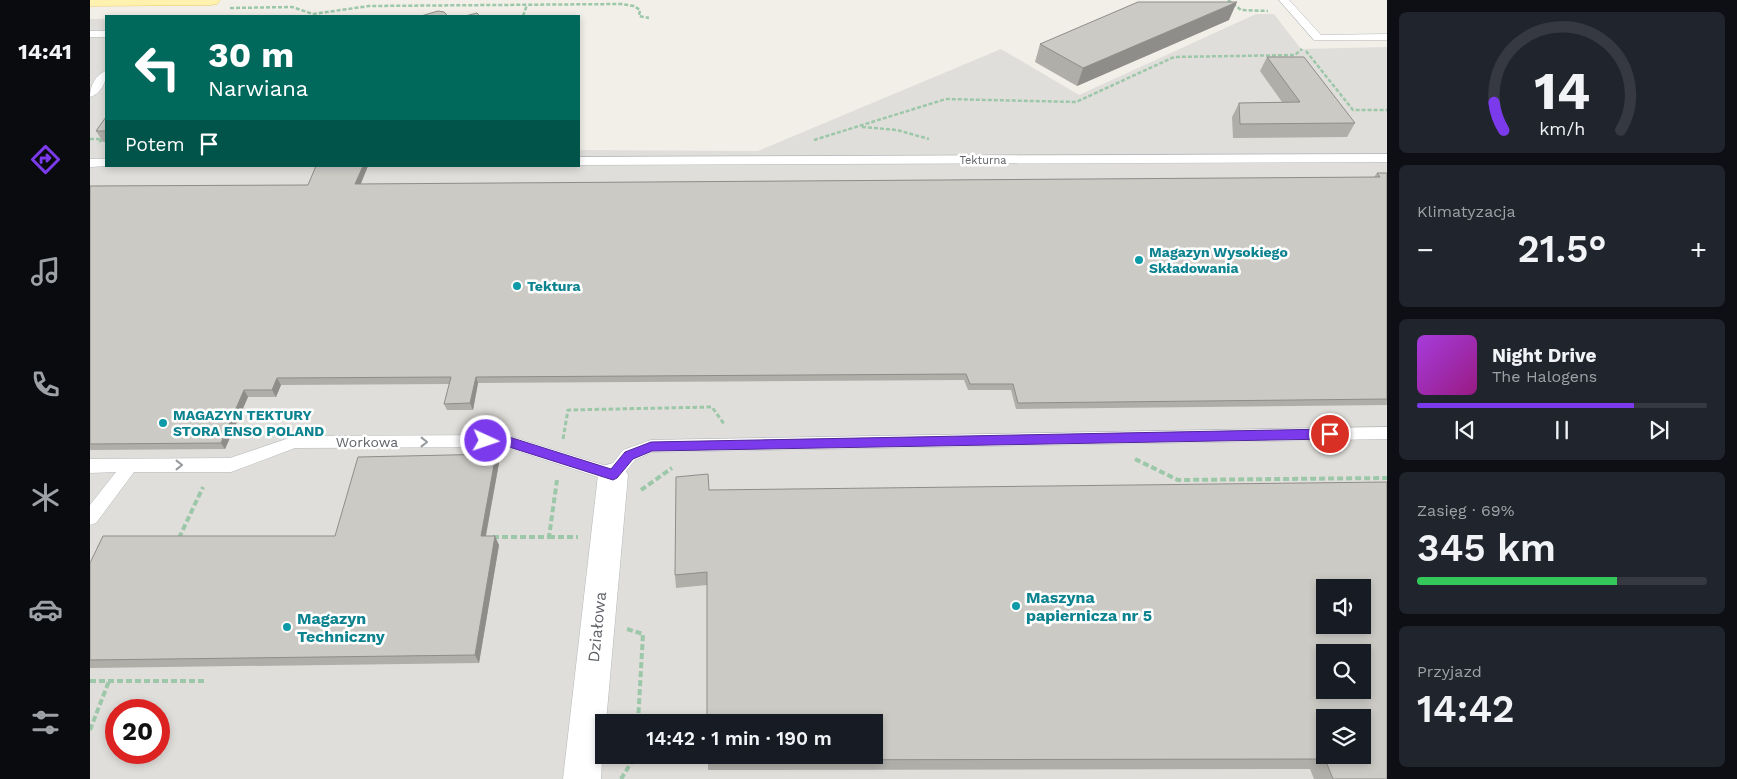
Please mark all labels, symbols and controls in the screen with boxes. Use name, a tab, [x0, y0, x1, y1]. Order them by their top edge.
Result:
text: 30 m	[208, 34, 294, 76]
icon: left	[125, 35, 190, 100]
text: 14:41	[18, 39, 72, 64]
text: 14	[1534, 61, 1590, 122]
text: Narwiana	[208, 76, 308, 101]
text: km/h	[1539, 118, 1585, 139]
icon: arrive	[195, 130, 223, 158]
text: Potem	[125, 133, 185, 156]
icon: directions	[28, 142, 63, 177]
street label: Tekturna	[960, 154, 1006, 167]
text: Klimatyzacja	[1417, 202, 1515, 221]
text: 21.5°	[1517, 227, 1607, 271]
text: −	[1417, 233, 1434, 266]
text: +	[1690, 233, 1707, 266]
place label: Magazyn Wysokiego Składowania	[1149, 244, 1288, 276]
icon: music	[28, 254, 63, 289]
marker: Magazyn Wysokiego Składowania	[1133, 254, 1145, 266]
place label: Tektura	[527, 278, 581, 294]
marker: Tektura	[511, 280, 523, 292]
text: Night Drive	[1492, 344, 1597, 367]
icon: phone	[28, 367, 63, 402]
text: The Halogens	[1492, 367, 1597, 386]
place label: MAGAZYN TEKTURY STORA ENSO POLAND	[173, 407, 324, 439]
pin	[1309, 413, 1351, 455]
position arrow	[459, 414, 511, 466]
icon: previous	[1451, 416, 1479, 444]
icon: pause	[1548, 416, 1576, 444]
icon: next	[1645, 416, 1673, 444]
marker: MAGAZYN TEKTURY STORA ENSO POLAND	[157, 417, 169, 429]
icon: arrive	[1316, 420, 1344, 448]
street label: Workowa	[336, 434, 398, 450]
one-way arrow	[421, 437, 429, 447]
one-way arrow	[175, 460, 183, 471]
icon: climate	[28, 480, 63, 515]
text: Zasięg · 69%	[1417, 501, 1514, 520]
text: 345 km	[1417, 526, 1556, 570]
map controls	[1316, 579, 1371, 764]
button: sound	[1316, 579, 1371, 634]
place label: Maszyna papiernicza nr 5	[1026, 588, 1152, 625]
street label: Działowa	[584, 591, 610, 663]
icon: car	[28, 592, 63, 627]
marker: Maszyna papiernicza nr 5	[1010, 600, 1022, 612]
place label: Magazyn Techniczny	[297, 609, 386, 646]
marker: Magazyn Techniczny	[281, 621, 293, 633]
button: search	[1316, 644, 1371, 699]
text: Przyjazd	[1417, 662, 1482, 681]
text: 14:42	[1417, 687, 1515, 731]
speed limit sign: 20	[105, 699, 170, 764]
icon: filters	[28, 705, 63, 740]
button: layers	[1316, 709, 1371, 764]
text: 14:42 · 1 min · 190 m	[646, 727, 832, 750]

